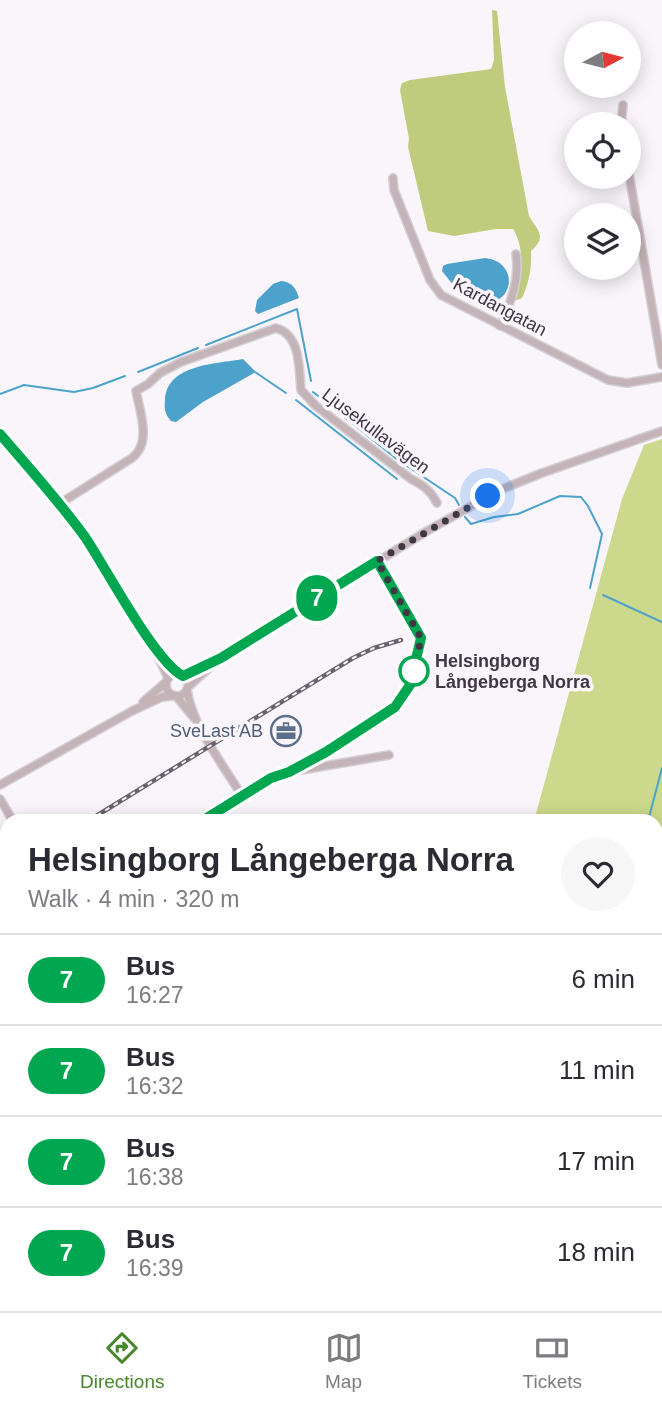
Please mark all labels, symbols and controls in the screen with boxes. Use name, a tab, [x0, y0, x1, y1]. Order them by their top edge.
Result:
north arrow	[564, 21, 640, 98]
map controls	[564, 21, 641, 280]
button: locate	[564, 112, 641, 189]
button: layers	[564, 203, 641, 280]
street label: Kardangatan	[450, 274, 550, 340]
street label: Ljusekullavägen	[318, 384, 434, 478]
your location	[470, 478, 505, 513]
line badge: 7	[294, 575, 340, 621]
text: 7	[310, 584, 324, 611]
place label: Helsingborg Långeberga Norra	[435, 651, 591, 692]
marker: Helsingborg Långeberga Norra	[399, 656, 429, 686]
office icon: SveLast AB	[269, 714, 303, 748]
place label: SveLast AB	[170, 721, 263, 741]
button: heart	[561, 837, 635, 911]
text: Helsingborg Långeberga Norra	[28, 841, 514, 878]
text: Walk · 4 min · 320 m	[28, 886, 239, 912]
text: Bus	[126, 951, 175, 981]
text: 6 min	[571, 964, 635, 994]
text: 7	[60, 966, 73, 993]
text: 16:27	[126, 982, 184, 1008]
text: Bus	[126, 1042, 175, 1072]
text: 11 min	[559, 1055, 635, 1085]
text: 7	[60, 1057, 73, 1084]
text: 16:32	[126, 1073, 184, 1099]
text: Bus	[126, 1133, 175, 1163]
text: 17 min	[557, 1146, 635, 1176]
text: 7	[60, 1148, 73, 1175]
text: 16:38	[126, 1164, 184, 1190]
text: Bus	[126, 1224, 175, 1254]
text: 18 min	[557, 1237, 635, 1267]
text: 7	[60, 1239, 73, 1266]
text: 16:39	[126, 1255, 184, 1281]
tab: Directions	[80, 1329, 164, 1393]
tab: Map	[325, 1329, 363, 1393]
tab: Tickets	[523, 1329, 582, 1393]

